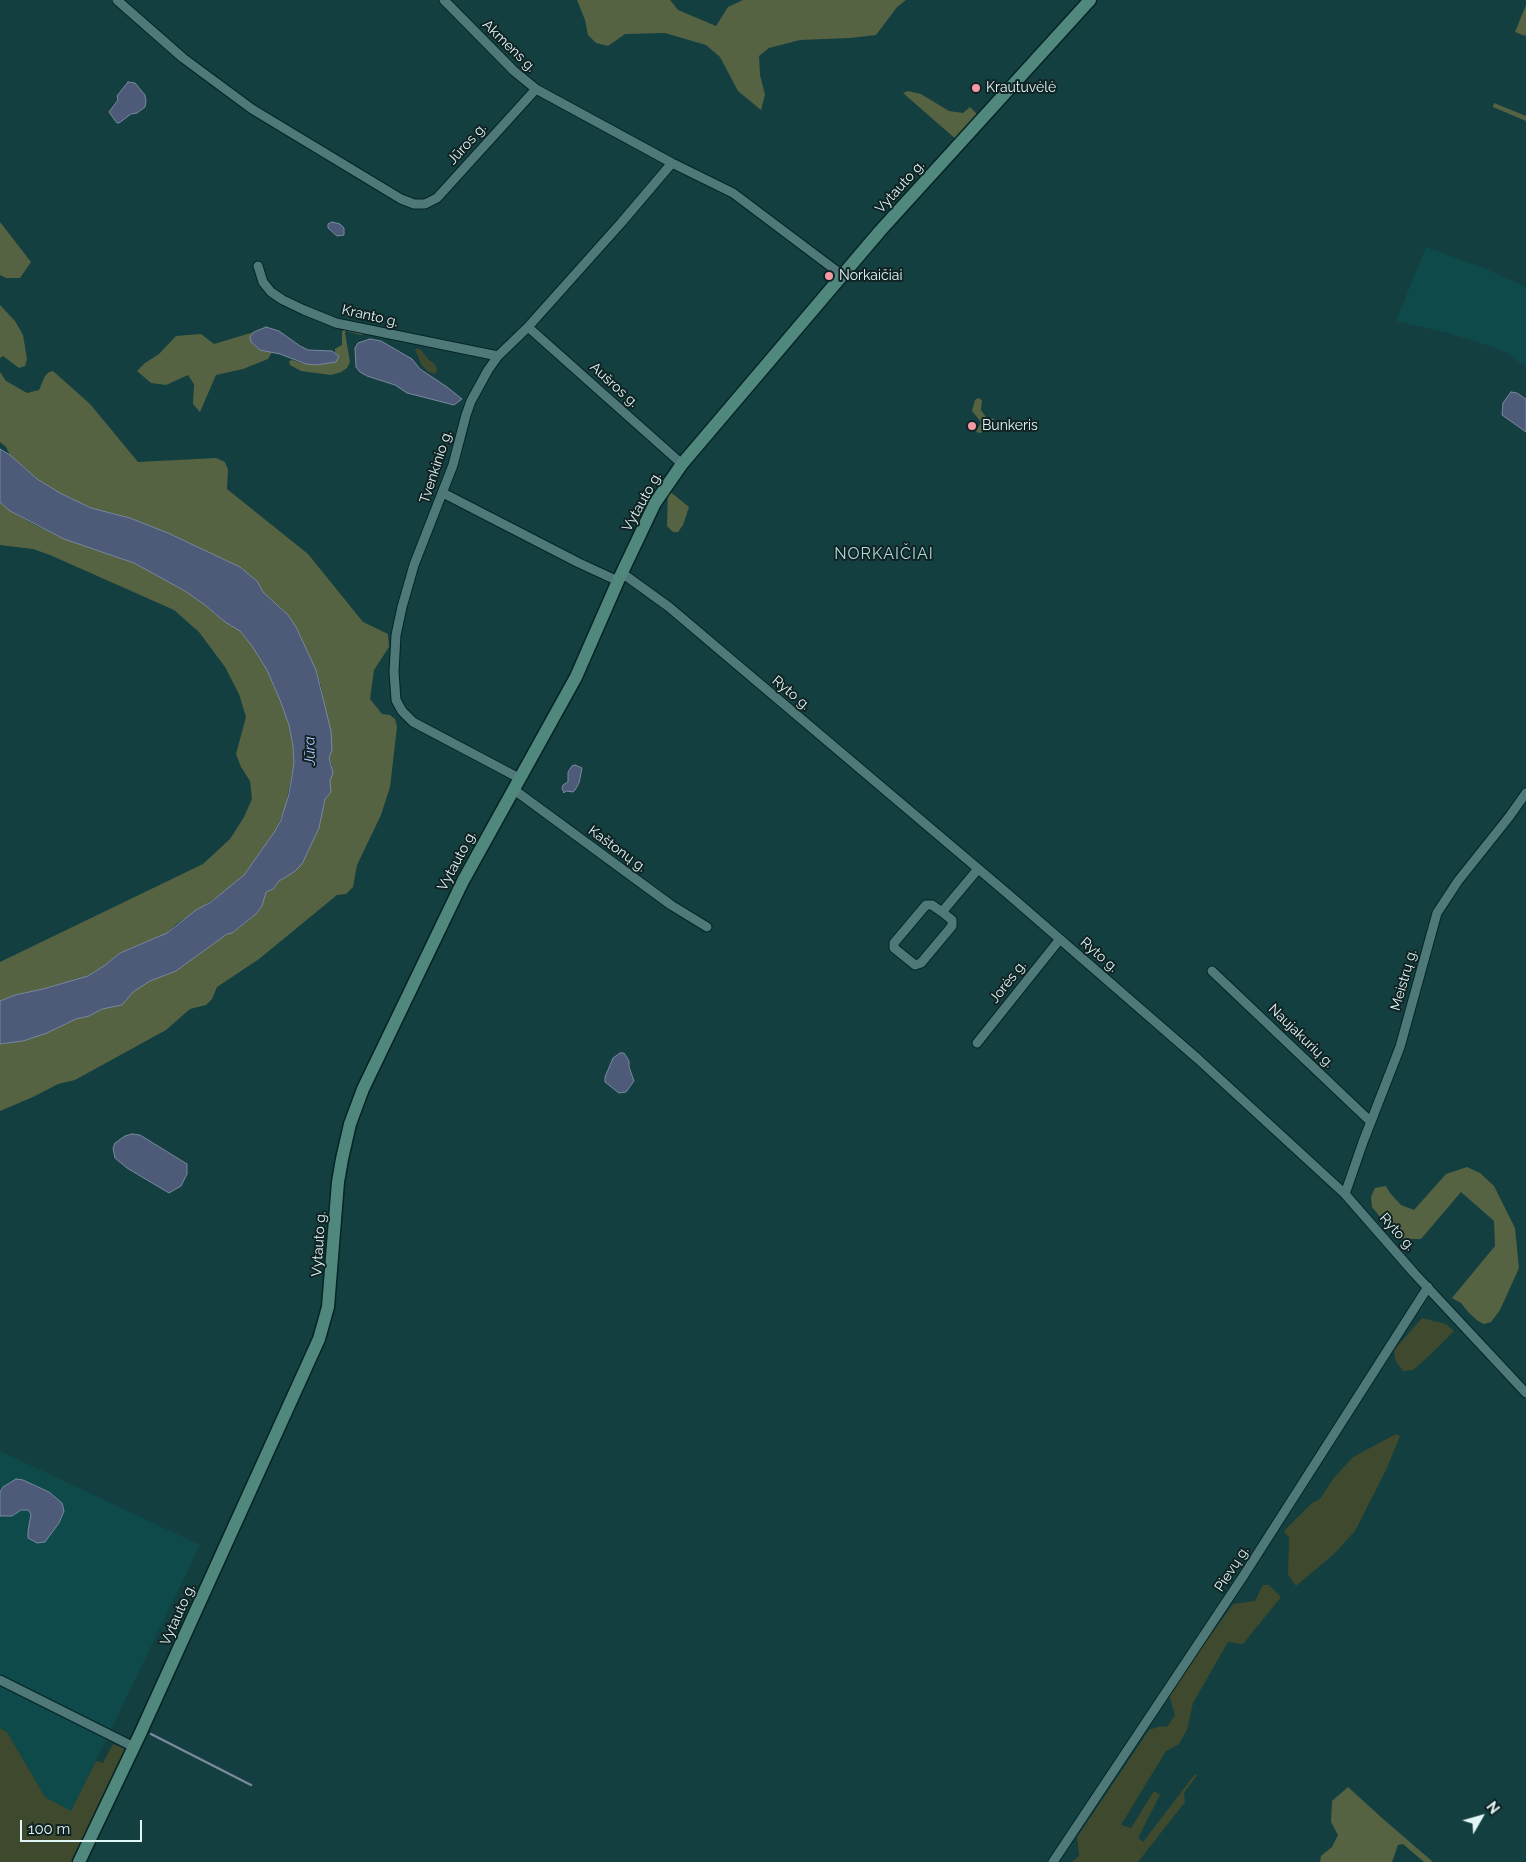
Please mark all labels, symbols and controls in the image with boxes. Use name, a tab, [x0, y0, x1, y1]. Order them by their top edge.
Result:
street label: Akmens g.	[479, 16, 539, 76]
place label: Krautuvėlė	[986, 80, 1056, 96]
marker: Krautuvėlė	[970, 82, 982, 94]
street label: Jūros g.	[444, 120, 490, 168]
street label: Vytauto g.	[872, 157, 928, 217]
place label: Norkaičiai	[839, 268, 902, 284]
marker: Norkaičiai	[823, 270, 835, 282]
street label: Kranto g.	[340, 301, 400, 331]
street label: Aušros g.	[586, 359, 642, 411]
place label: Bunkeris	[982, 418, 1038, 434]
marker: Bunkeris	[966, 420, 978, 432]
street label: Tvenkinio g.	[416, 428, 456, 506]
street label: Vytauto g.	[619, 469, 665, 535]
district label: NORKAIČIAI	[833, 544, 935, 564]
street label: Ryto g.	[769, 672, 813, 714]
water label: Jūra	[301, 736, 319, 766]
street label: Kaštonų g.	[585, 822, 649, 876]
street label: Vytauto g.	[434, 828, 480, 894]
street label: Ryto g.	[1077, 934, 1121, 976]
street label: Meistrų g.	[1387, 947, 1421, 1013]
street label: Jorės g.	[986, 957, 1030, 1007]
street label: Naujakurių g.	[1265, 1001, 1337, 1071]
street label: Ryto g.	[1376, 1210, 1418, 1254]
street label: Vytauto g.	[308, 1211, 330, 1277]
street label: Pievų g.	[1211, 1543, 1253, 1595]
street label: Vytauto g.	[157, 1582, 199, 1648]
north arrow	[1456, 1792, 1506, 1842]
text: N	[1483, 1799, 1502, 1817]
scale bar	[22, 1810, 145, 1842]
text: 100 m	[28, 1820, 70, 1838]

